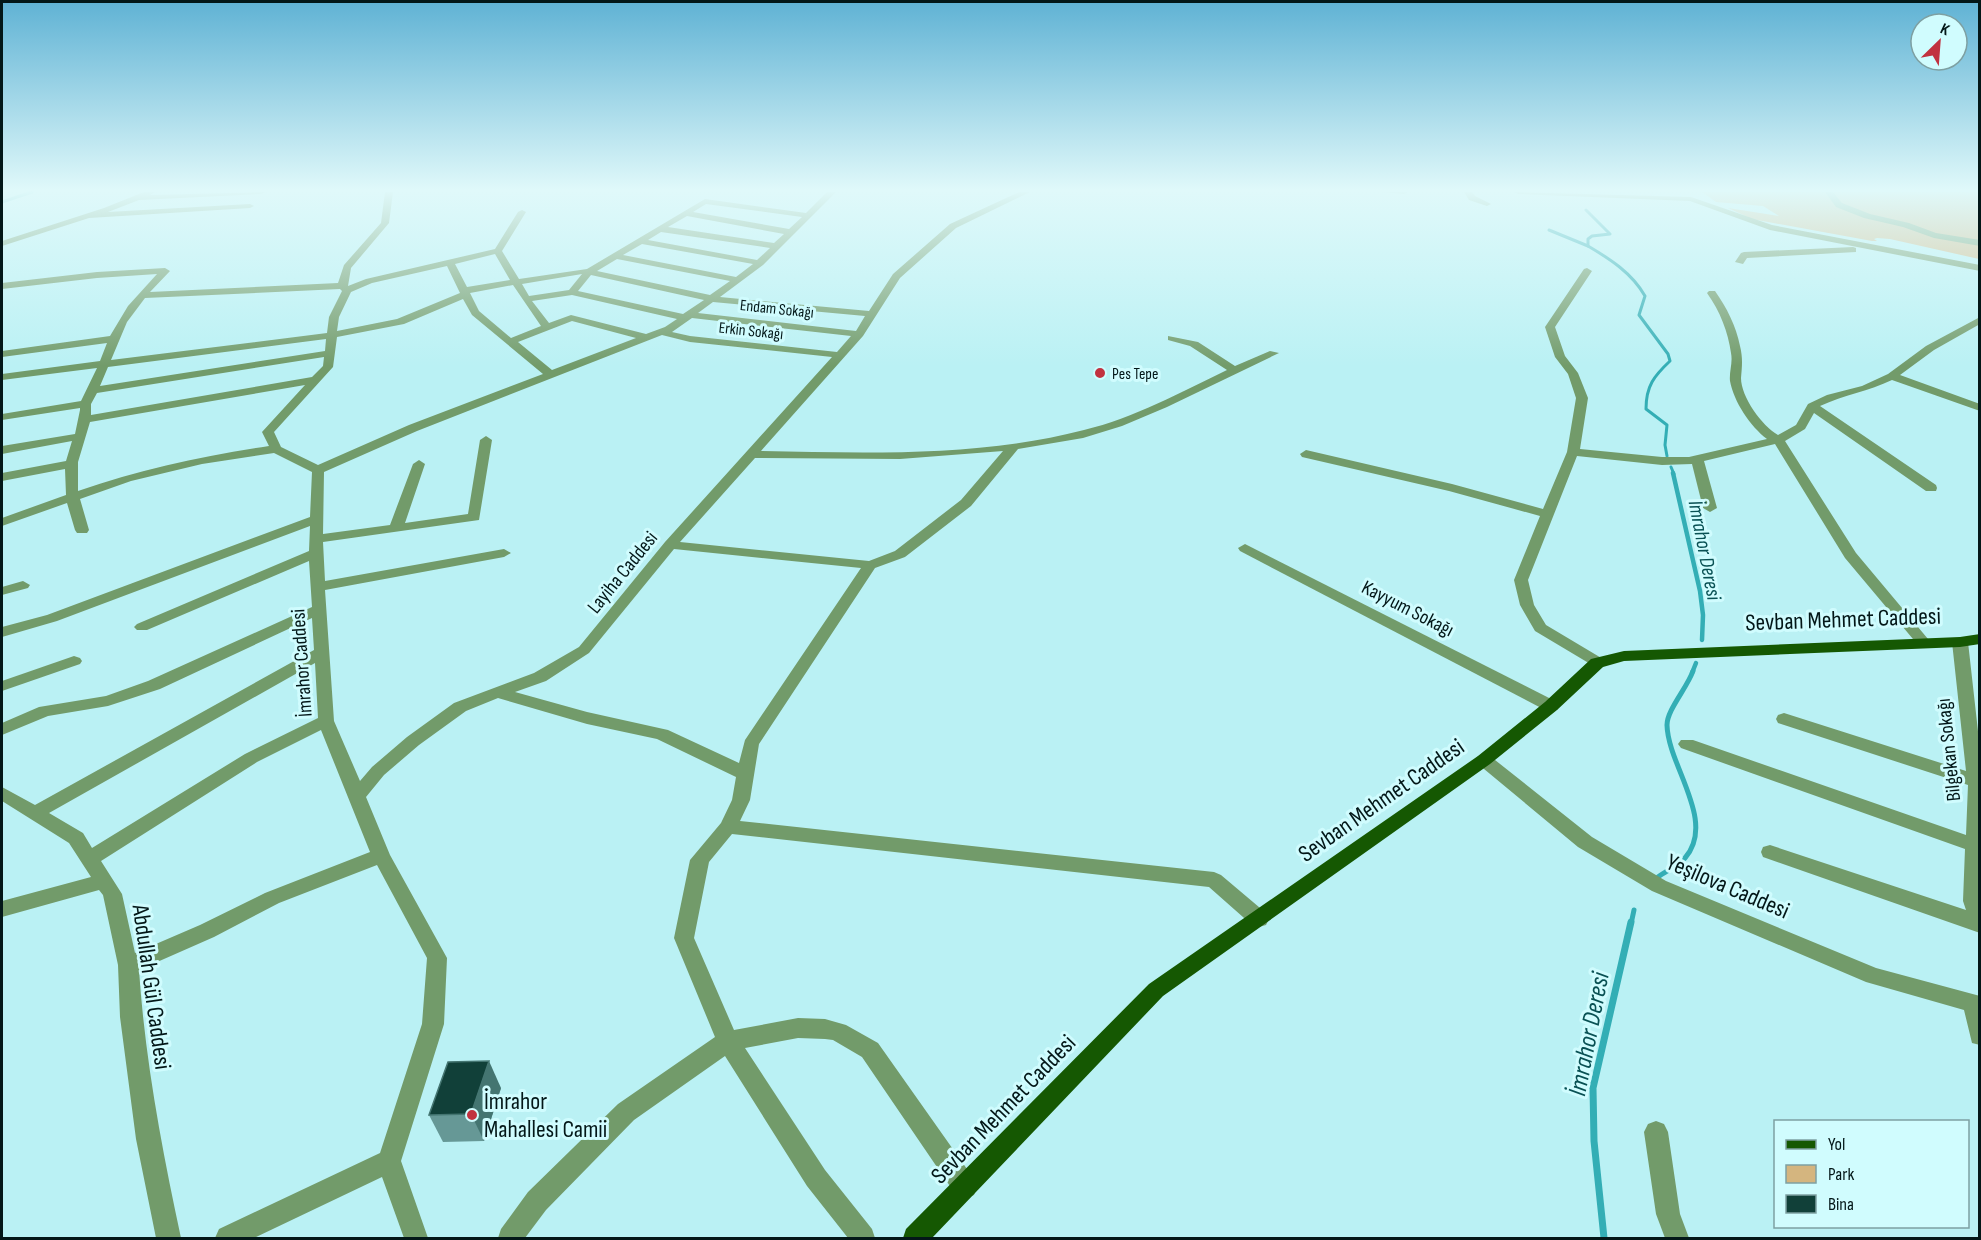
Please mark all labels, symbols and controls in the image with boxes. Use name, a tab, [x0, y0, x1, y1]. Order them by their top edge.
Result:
north arrow	[1909, 12, 1969, 72]
text: K	[1937, 19, 1952, 40]
street label: Endam Sokağı	[739, 296, 815, 323]
street label: Erkin Sokağı	[718, 319, 784, 344]
place label: Pes Tepe	[1112, 365, 1158, 384]
marker: Pes Tepe	[1093, 366, 1107, 380]
water label: İmrahor Deresi	[1683, 498, 1727, 603]
street label: Layiha Caddesi	[582, 527, 663, 618]
street label: Kayyum Sokağı	[1357, 575, 1458, 642]
street label: Sevban Mehmet Caddesi	[1745, 602, 1941, 637]
street label: İmrahor Caddesi	[286, 608, 318, 718]
street label: Bilgekan Sokağı	[1932, 697, 1966, 802]
street label: Sevban Mehmet Caddesi	[1293, 732, 1470, 868]
street label: Yeşilova Caddesi	[1662, 848, 1794, 925]
street label: Abdullah Gül Caddesi	[125, 902, 177, 1071]
water label: İmrahor Deresi	[1562, 969, 1617, 1099]
street label: Sevban Mehmet Caddesi	[925, 1029, 1082, 1190]
place label: İmrahor Mahallesi Camii	[484, 1087, 607, 1144]
marker: İmrahor Mahallesi Camii	[465, 1108, 479, 1122]
legend	[1774, 1120, 1969, 1228]
text: Yol	[1828, 1134, 1845, 1155]
text: Park	[1828, 1164, 1854, 1185]
text: Bina	[1828, 1194, 1854, 1215]

